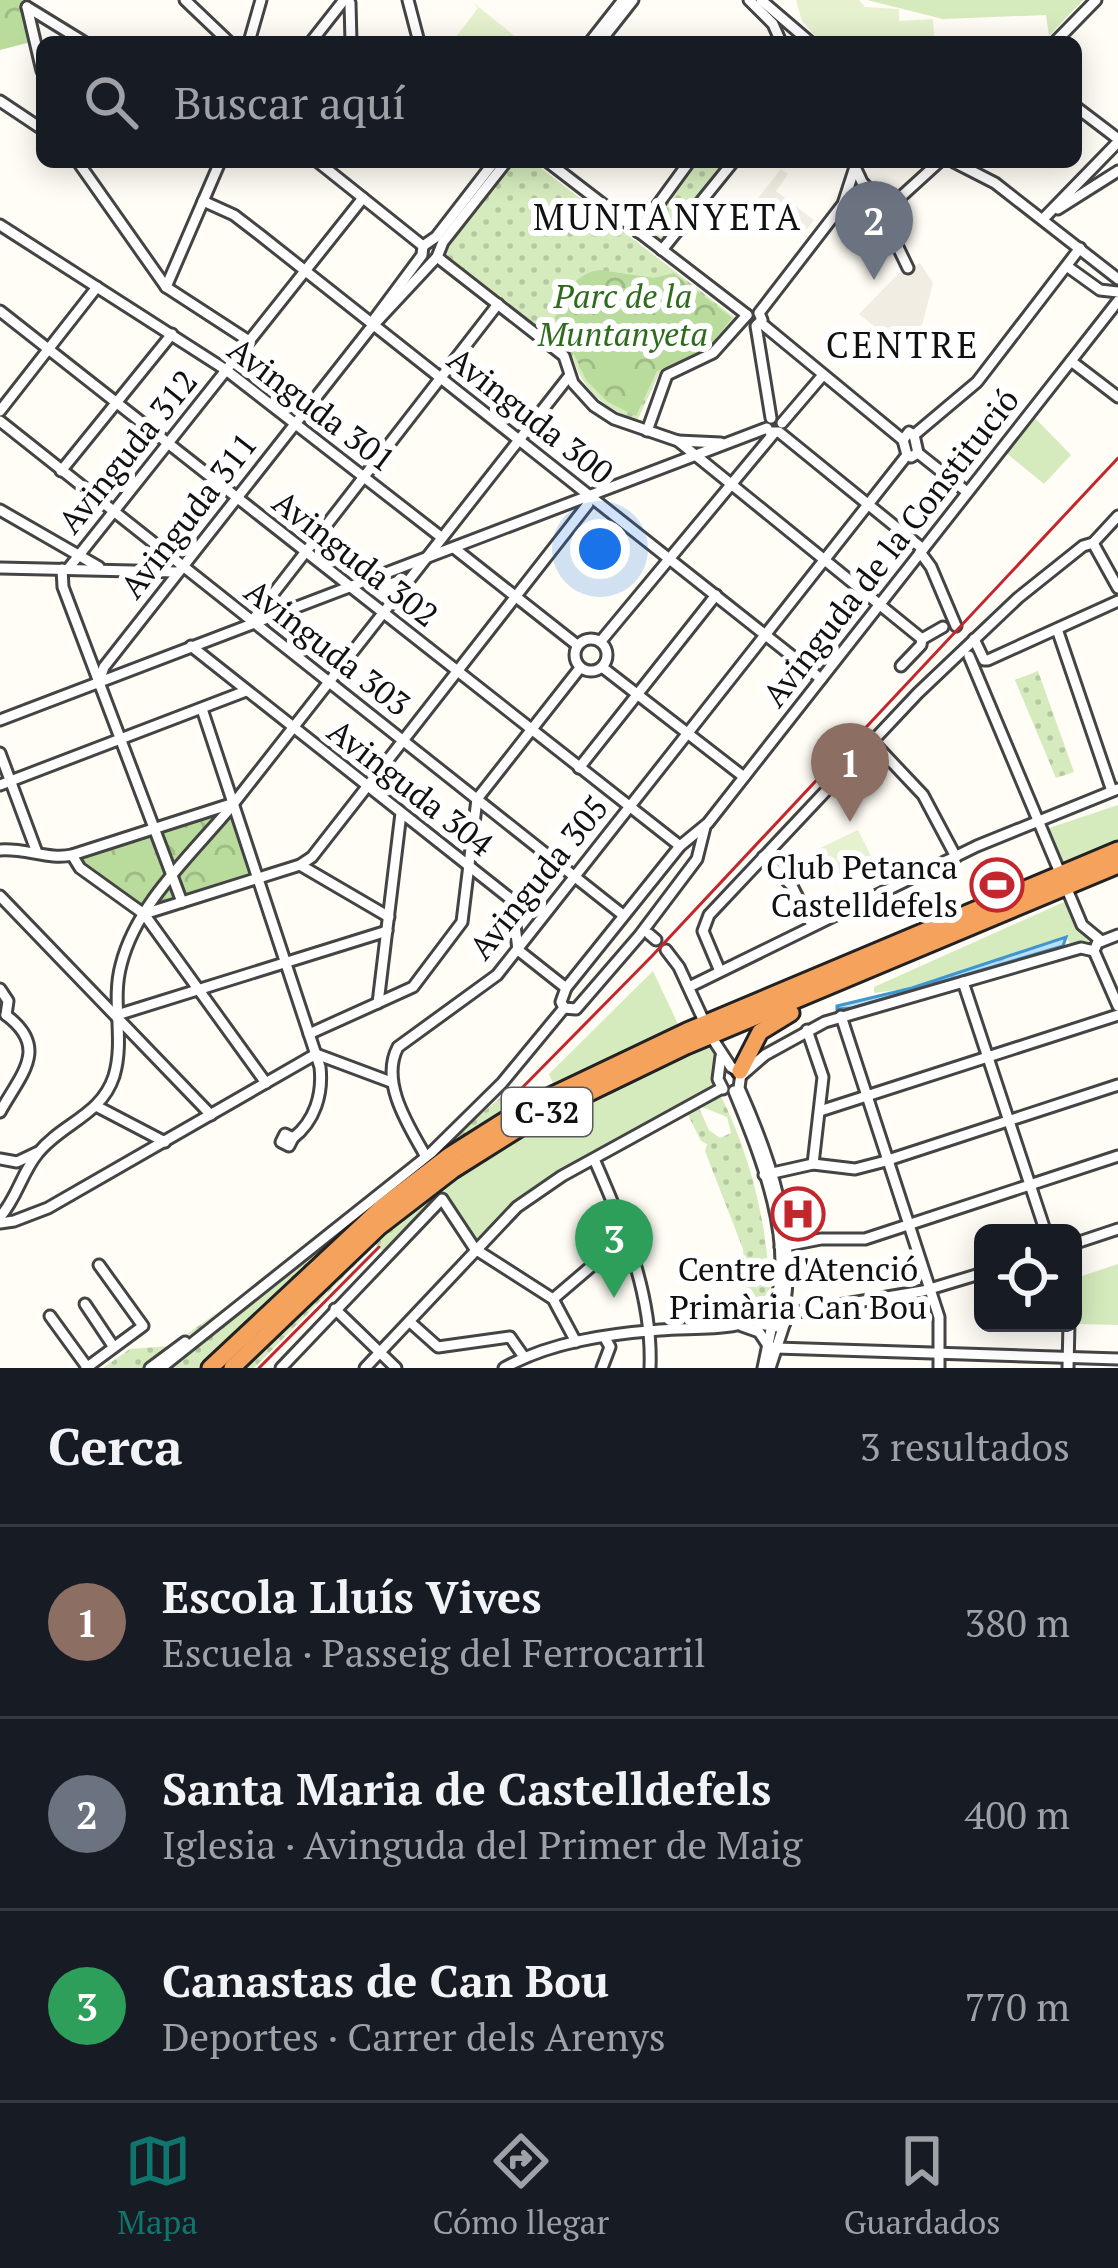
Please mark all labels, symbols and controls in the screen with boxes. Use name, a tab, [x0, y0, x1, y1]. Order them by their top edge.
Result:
search box	[36, 36, 1082, 168]
icon: search	[78, 69, 144, 135]
text: Buscar aquí	[174, 72, 406, 132]
pin: 2	[835, 181, 913, 280]
district label: MUNTANYETA	[533, 193, 803, 240]
park label: Parc de la Muntanyeta	[537, 274, 708, 355]
district label: CENTRE	[826, 321, 980, 368]
street label: Avinguda 301	[220, 327, 404, 481]
street label: Avinguda 300	[440, 337, 622, 493]
street label: Avinguda 312	[48, 360, 206, 542]
street label: Avinguda de la Constitució	[752, 379, 1028, 715]
street label: Avinguda 311	[110, 424, 266, 606]
street label: Avinguda 302	[265, 480, 447, 636]
your location	[570, 519, 630, 579]
street label: Avinguda 303	[237, 569, 419, 725]
street label: Avinguda 304	[320, 709, 503, 865]
pin: 1	[811, 723, 889, 822]
street label: Avinguda 305	[459, 786, 617, 968]
place label: Club Petanca Castelldefels	[766, 845, 958, 926]
sports icon: Club Petanca Castelldefels	[969, 857, 1025, 913]
road number: C-32	[502, 1088, 592, 1136]
hospital icon: Centre d'Atenció Primària Can Bou	[770, 1186, 826, 1242]
pin: 3	[575, 1199, 653, 1298]
map controls	[974, 1224, 1082, 1332]
button: locate	[974, 1224, 1082, 1332]
place label: Centre d'Atenció Primària Can Bou	[669, 1247, 927, 1328]
text: Cerca	[48, 1412, 183, 1480]
text: 3 resultados	[860, 1420, 1070, 1472]
text: Escola Lluís Vives	[162, 1566, 542, 1626]
text: 1	[76, 1596, 98, 1648]
text: 380 m	[965, 1596, 1070, 1648]
text: Escuela · Passeig del Ferrocarril	[162, 1626, 706, 1678]
text: Santa Maria de Castelldefels	[162, 1758, 771, 1818]
text: 2	[76, 1788, 98, 1840]
text: 400 m	[965, 1788, 1070, 1840]
text: Iglesia · Avinguda del Primer de Maig	[162, 1818, 802, 1870]
text: Canastas de Can Bou	[162, 1950, 609, 2010]
text: 3	[76, 1980, 98, 2032]
text: 770 m	[965, 1980, 1070, 2032]
text: Deportes · Carrer dels Arenys	[162, 2010, 666, 2062]
tab: Mapa	[117, 2128, 198, 2243]
tab: Cómo llegar	[433, 2128, 609, 2243]
tab: Guardados	[844, 2128, 1001, 2243]

